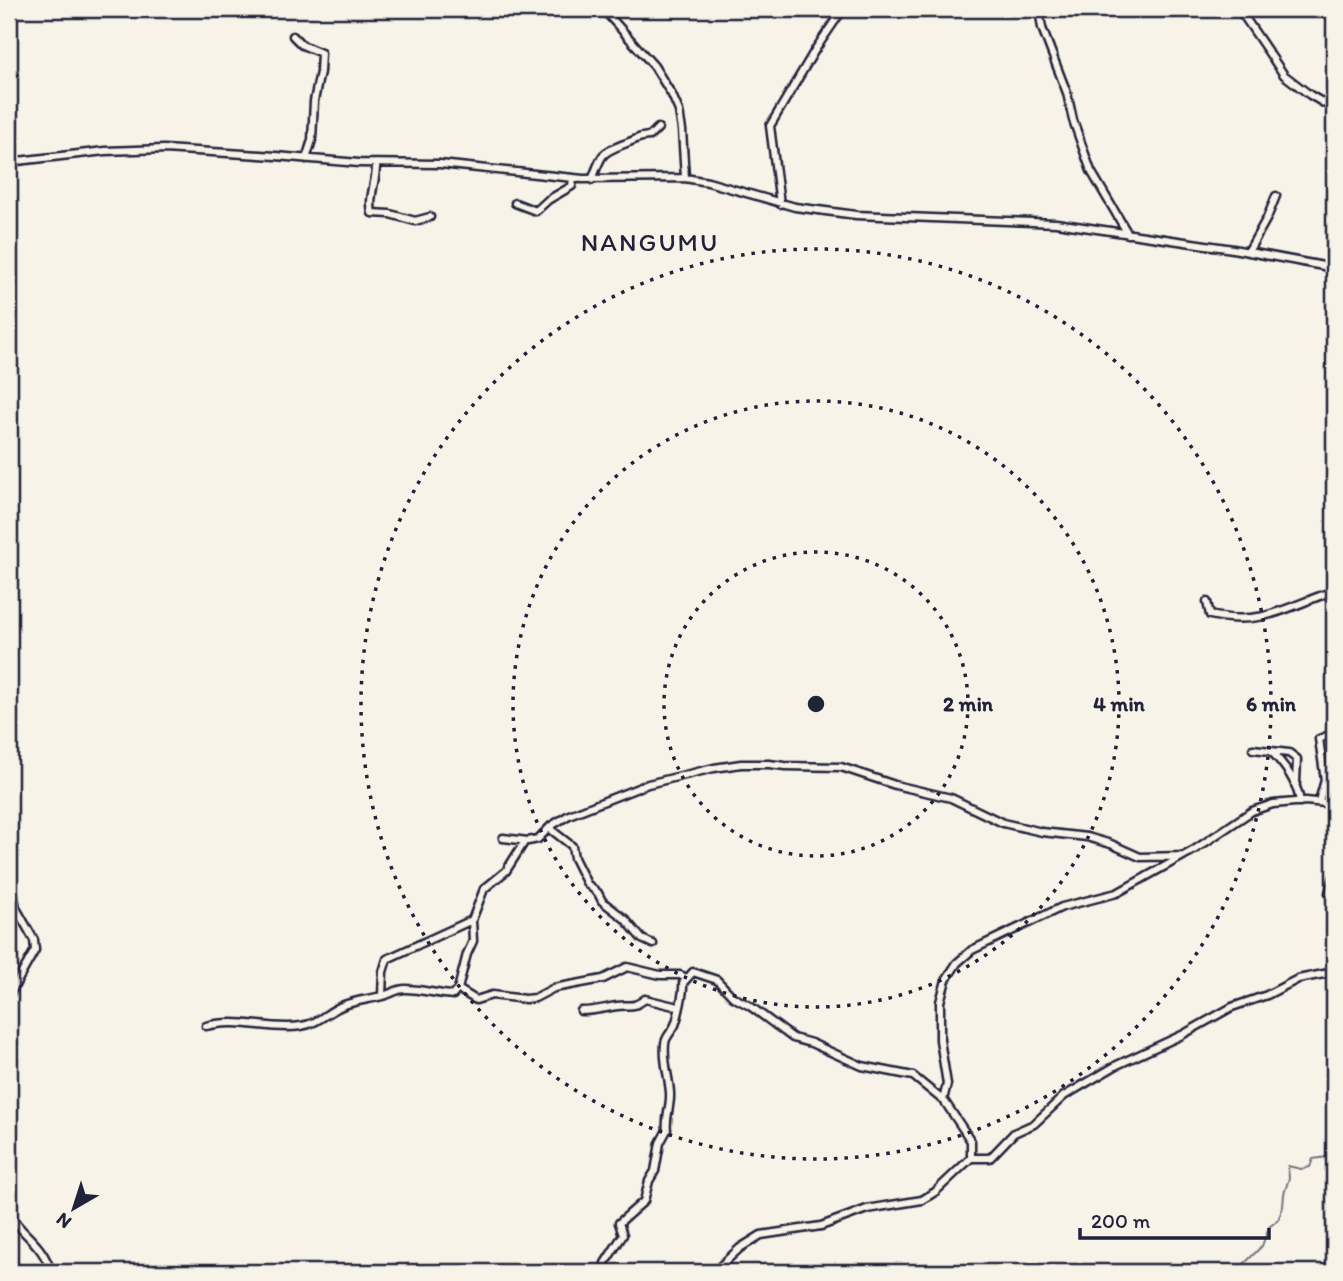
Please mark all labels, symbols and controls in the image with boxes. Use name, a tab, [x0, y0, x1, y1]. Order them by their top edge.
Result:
district label: NANGUMU	[581, 226, 719, 258]
text: 2 min	[943, 691, 994, 716]
text: 4 min	[1093, 691, 1146, 716]
text: 6 min	[1246, 691, 1297, 716]
centre of rings	[804, 692, 828, 716]
north arrow	[38, 1172, 108, 1242]
scale bar	[1080, 1197, 1270, 1241]
text: N	[51, 1208, 76, 1234]
text: 200 m	[1091, 1208, 1151, 1233]

